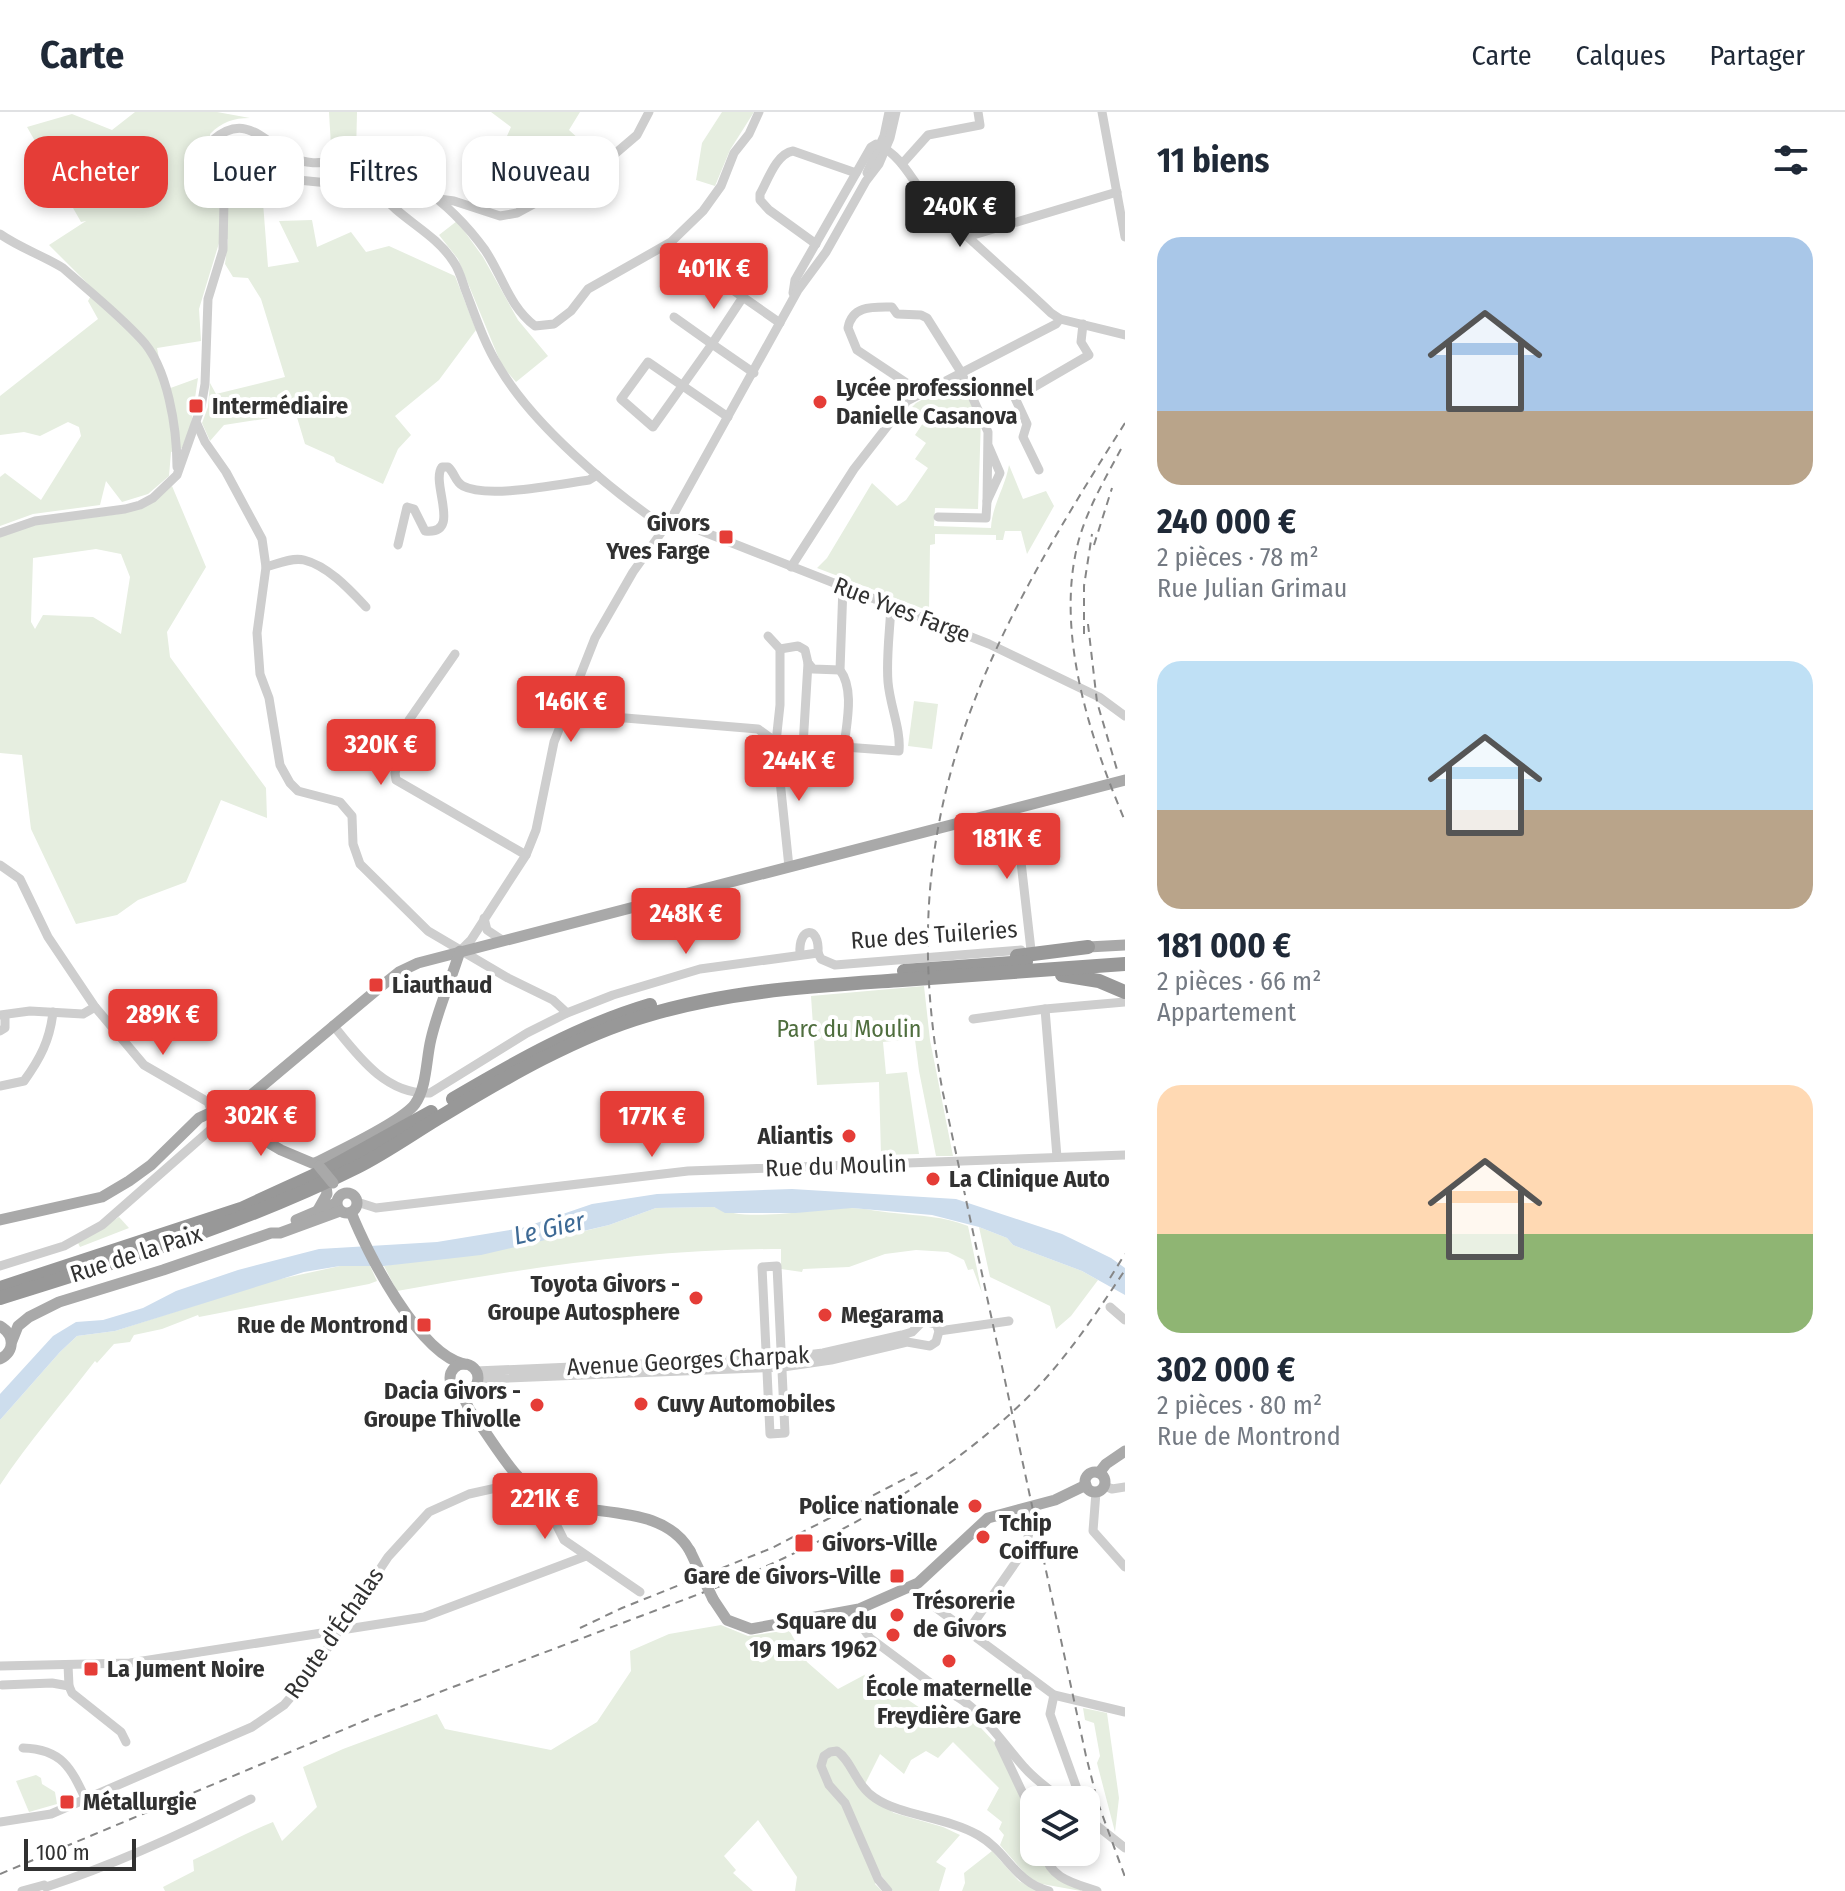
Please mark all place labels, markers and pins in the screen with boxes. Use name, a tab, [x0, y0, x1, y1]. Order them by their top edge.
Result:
pin: 240K €	[895, 181, 1025, 249]
pin: 401K €	[649, 243, 779, 311]
place label: Lycée professionnel Danielle Casanova	[836, 374, 1034, 430]
place label: Intermédiaire	[212, 392, 348, 420]
marker: Lycée professionnel Danielle Casanova	[811, 393, 829, 411]
marker: Intermédiaire	[187, 397, 205, 415]
place label: Givors Yves Farge	[605, 509, 710, 565]
marker: Givors Yves Farge	[717, 528, 735, 546]
pin: 146K €	[506, 676, 636, 744]
pin: 320K €	[316, 719, 446, 787]
pin: 244K €	[734, 735, 864, 803]
pin: 181K €	[942, 813, 1072, 881]
pin: 248K €	[621, 888, 751, 956]
place label: Liauthaud	[392, 971, 492, 999]
marker: Liauthaud	[367, 976, 385, 994]
pin: 289K €	[98, 989, 228, 1057]
pin: 302K €	[196, 1090, 326, 1158]
pin: 177K €	[587, 1091, 717, 1159]
place label: Aliantis	[757, 1122, 833, 1150]
marker: Aliantis	[840, 1127, 858, 1145]
place label: La Clinique Auto	[949, 1165, 1110, 1193]
marker: La Clinique Auto	[924, 1170, 942, 1188]
place label: Toyota Givors - Groupe Autosphere	[487, 1270, 680, 1326]
marker: Toyota Givors - Groupe Autosphere	[687, 1289, 705, 1307]
place label: Megarama	[841, 1301, 944, 1329]
marker: Megarama	[816, 1306, 834, 1324]
place label: Rue de Montrond	[237, 1311, 408, 1339]
marker: Rue de Montrond	[415, 1316, 433, 1334]
place label: Dacia Givors - Groupe Thivolle	[364, 1377, 521, 1433]
place label: Cuvy Automobiles	[657, 1390, 836, 1418]
marker: Cuvy Automobiles	[632, 1395, 650, 1413]
marker: Dacia Givors - Groupe Thivolle	[528, 1396, 546, 1414]
pin: 221K €	[480, 1473, 610, 1541]
place label: Police nationale	[799, 1492, 959, 1520]
marker: Police nationale	[966, 1497, 984, 1515]
place label: Tchip Coiffure	[999, 1509, 1079, 1565]
marker: Tchip Coiffure	[974, 1528, 992, 1546]
place label: Givors-Ville	[822, 1529, 938, 1557]
marker: Givors-Ville	[793, 1532, 815, 1554]
place label: Gare de Givors-Ville	[684, 1562, 881, 1590]
marker: Gare de Givors-Ville	[888, 1567, 906, 1585]
place label: Trésorerie de Givors	[913, 1587, 1015, 1643]
marker: Trésorerie de Givors	[888, 1606, 906, 1624]
place label: Square du 19 mars 1962	[749, 1607, 877, 1663]
marker: Square du 19 mars 1962	[884, 1626, 902, 1644]
marker: École maternelle Freydière Gare	[940, 1652, 958, 1670]
place label: La Jument Noire	[107, 1655, 265, 1683]
marker: La Jument Noire	[82, 1660, 100, 1678]
place label: École maternelle Freydière Gare	[866, 1673, 1032, 1730]
place label: Métallurgie	[83, 1788, 197, 1816]
marker: Métallurgie	[58, 1793, 76, 1811]

